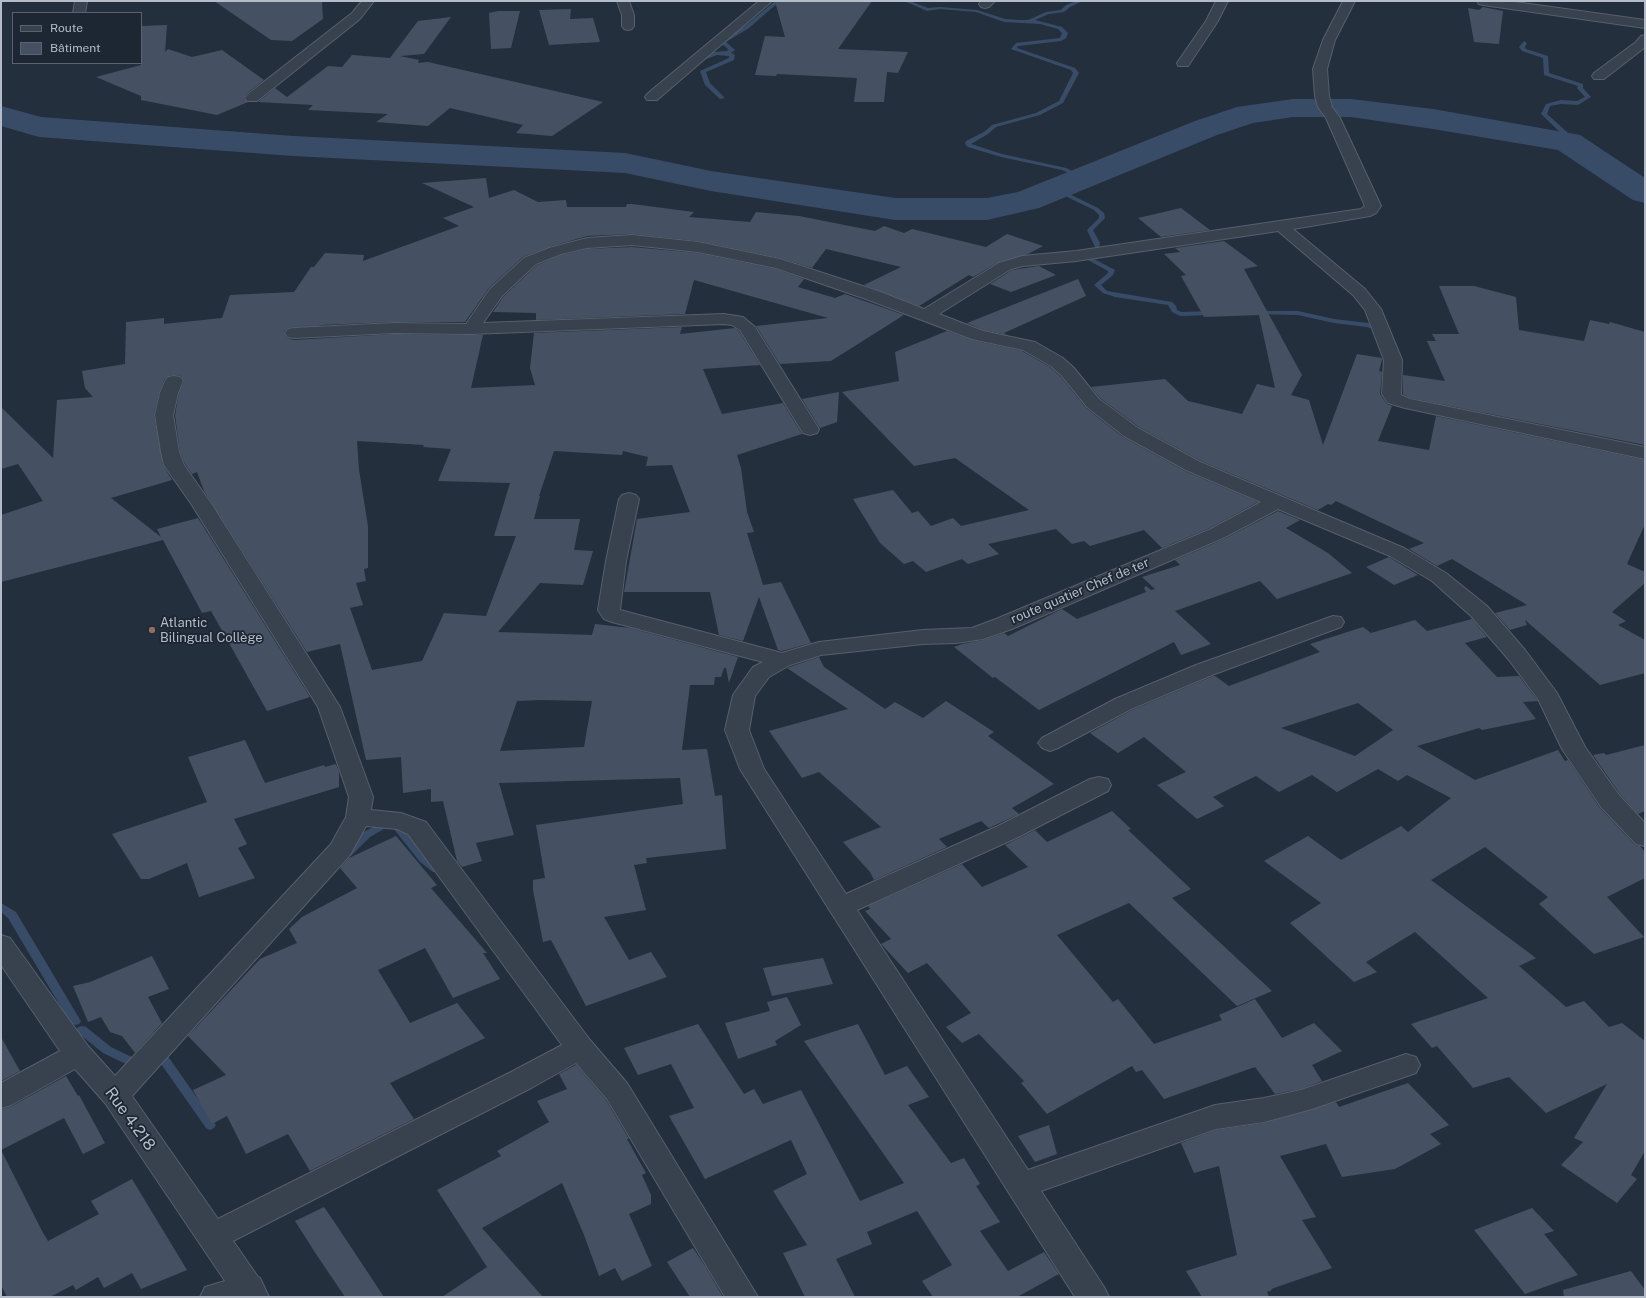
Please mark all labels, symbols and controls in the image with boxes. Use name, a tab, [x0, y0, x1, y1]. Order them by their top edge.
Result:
legend	[12, 12, 142, 64]
text: Route	[50, 21, 83, 35]
text: Bâtiment	[50, 41, 101, 55]
street label: route quatier Chef de ter	[1008, 555, 1152, 627]
place label: Atlantic Bilingual Collège	[160, 615, 263, 646]
marker: Atlantic Bilingual Collège	[147, 625, 157, 635]
street label: Rue 4.218	[101, 1084, 159, 1154]

